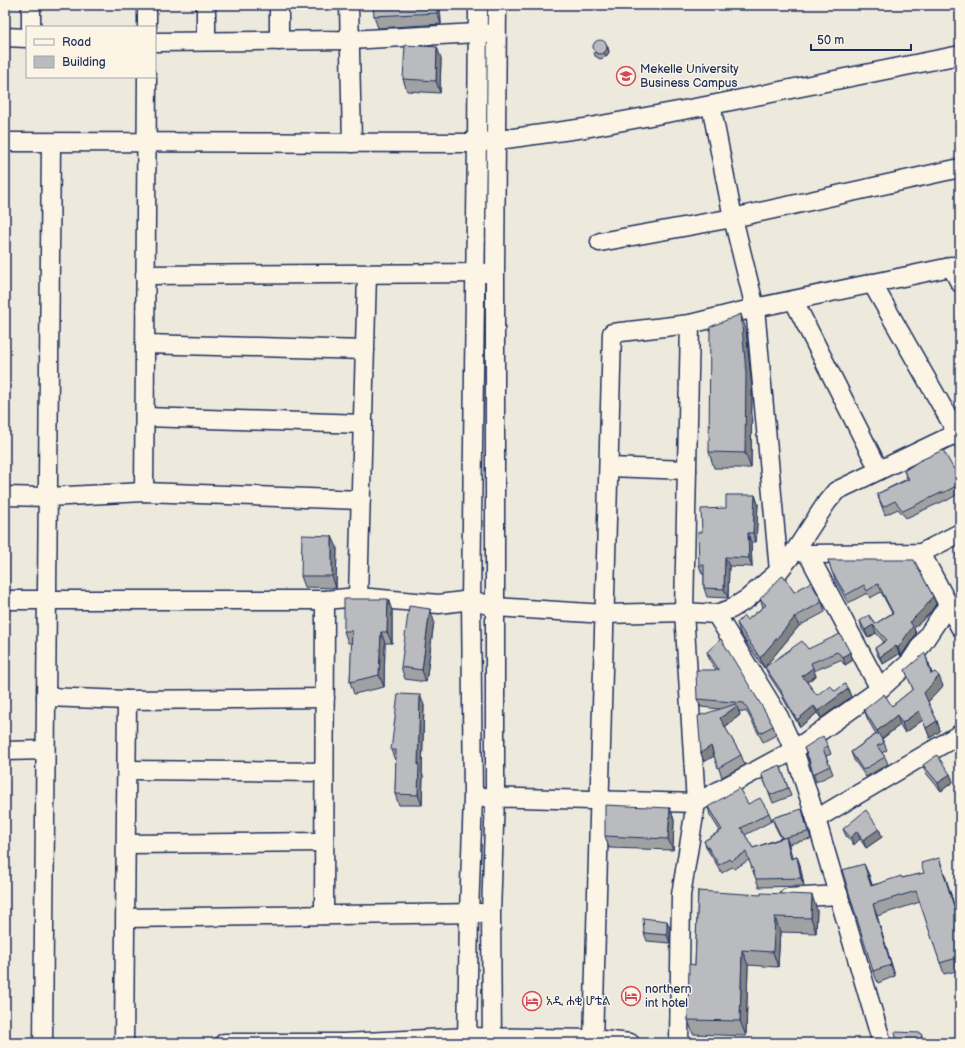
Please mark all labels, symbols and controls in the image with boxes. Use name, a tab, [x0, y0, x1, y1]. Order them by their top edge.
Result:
legend	[26, 26, 156, 78]
scale bar	[811, 26, 911, 52]
text: 50 m	[817, 33, 844, 48]
text: Road	[62, 35, 91, 50]
text: Building	[62, 55, 106, 70]
place label: Mekelle University Business Campus	[640, 62, 739, 91]
school or university icon: Mekelle University Business Campus	[615, 65, 637, 87]
place label: northern int hotel	[645, 982, 692, 1011]
hotel icon: northern int hotel	[620, 985, 642, 1007]
hotel icon: አዲ ሐቂ ሆቴል	[521, 990, 543, 1012]
place label: አዲ ሐቂ ሆቴል	[546, 994, 610, 1009]

